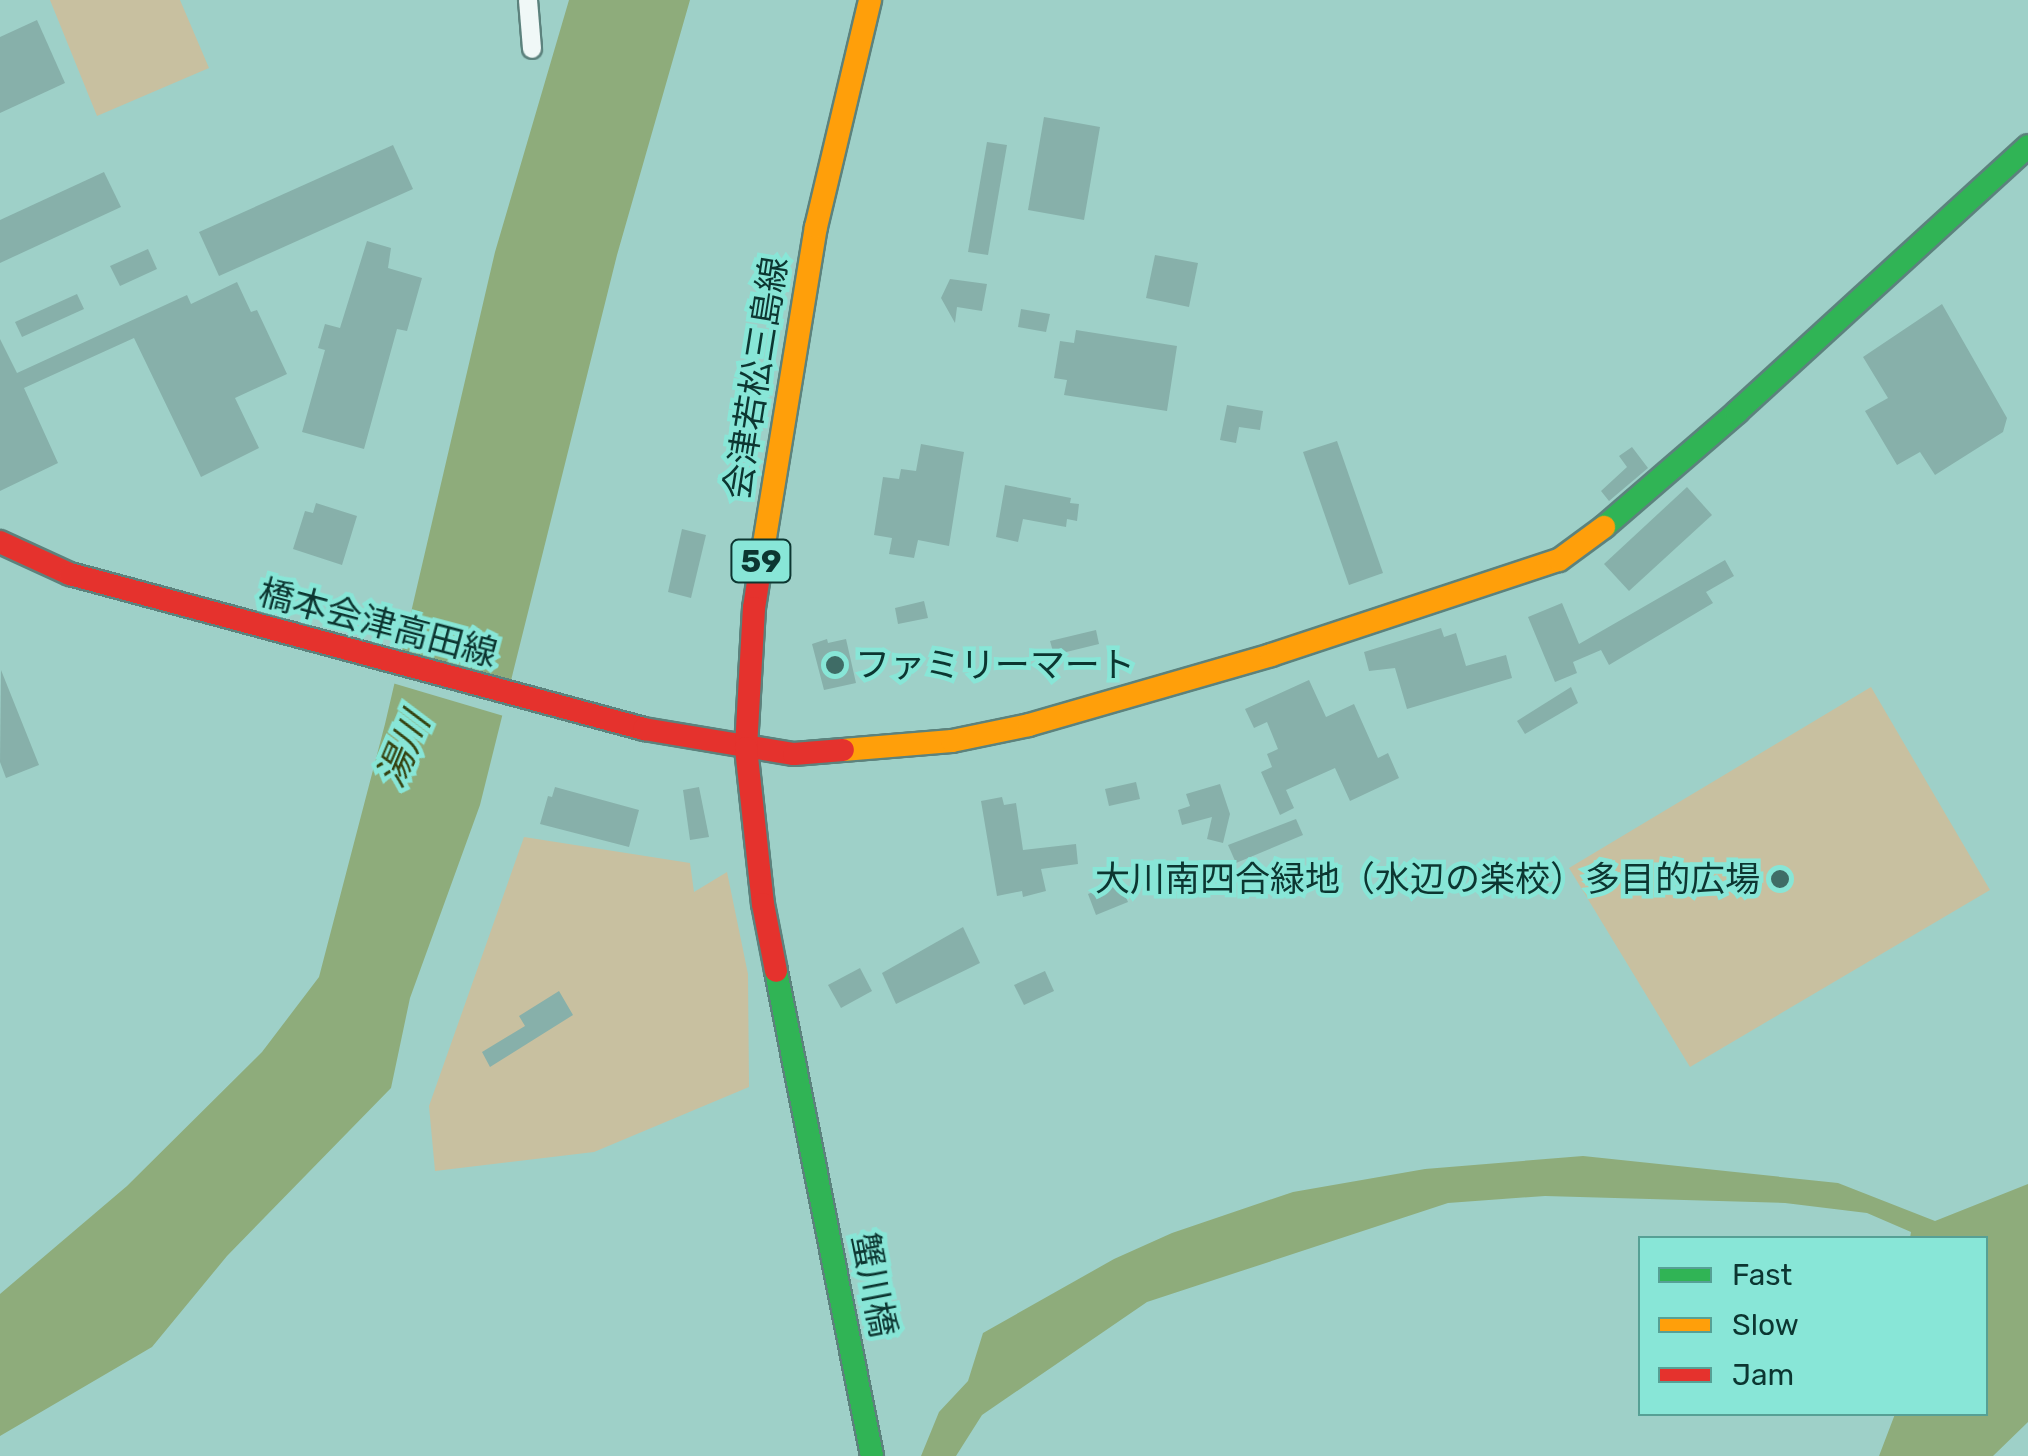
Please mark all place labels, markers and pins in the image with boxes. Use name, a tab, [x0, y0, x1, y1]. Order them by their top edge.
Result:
place label: ファミリーマート	[855, 644, 1135, 686]
marker: ファミリーマート	[824, 654, 846, 676]
place label: 大川南四合緑地（水辺の楽校）多目的広場	[1095, 858, 1760, 900]
marker: 大川南四合緑地（水辺の楽校）多目的広場	[1769, 868, 1791, 890]

